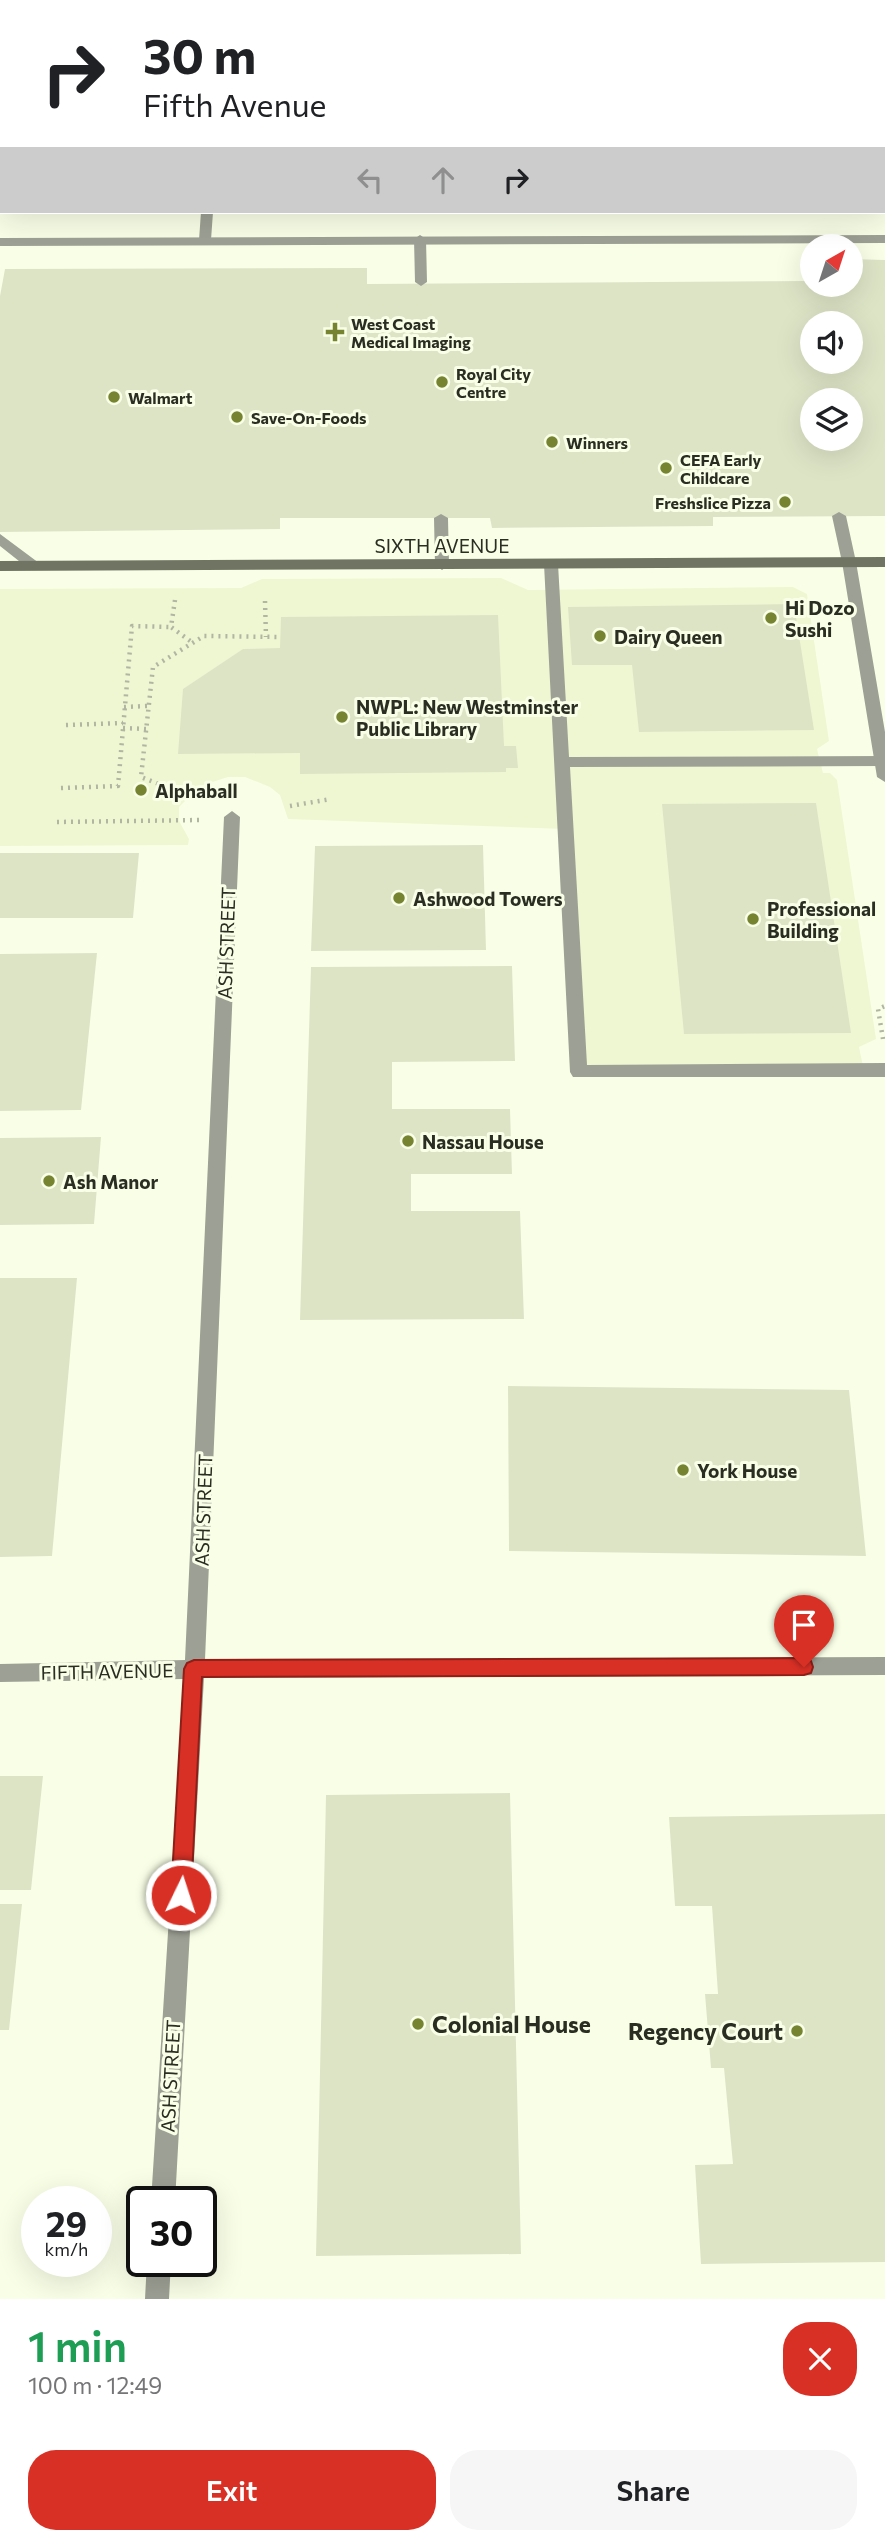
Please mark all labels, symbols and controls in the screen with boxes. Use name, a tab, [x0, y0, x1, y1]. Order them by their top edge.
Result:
text: 30 m	[143, 24, 256, 84]
icon: right	[28, 28, 119, 119]
text: Fifth Avenue	[143, 84, 326, 124]
icon: left	[351, 161, 389, 199]
icon: ahead	[424, 161, 462, 199]
icon: right	[497, 161, 535, 199]
north arrow	[800, 234, 863, 298]
map controls	[800, 234, 863, 451]
button: sound	[800, 311, 863, 374]
place label: West Coast Medical Imaging	[351, 314, 471, 351]
marker: West Coast Medical Imaging	[325, 322, 345, 342]
place label: Royal City Centre	[456, 364, 531, 401]
marker: Royal City Centre	[434, 374, 450, 390]
place label: Walmart	[128, 388, 193, 407]
button: layers	[800, 388, 863, 451]
marker: Walmart	[106, 389, 122, 405]
place label: Save-On-Foods	[251, 408, 367, 427]
marker: Save-On-Foods	[229, 409, 245, 425]
place label: Winners	[566, 433, 628, 452]
marker: Winners	[544, 434, 560, 450]
place label: CEFA Early Childcare	[680, 450, 762, 487]
marker: CEFA Early Childcare	[658, 460, 674, 476]
place label: Freshslice Pizza	[655, 493, 771, 512]
marker: Freshslice Pizza	[777, 494, 793, 510]
street label: SIXTH AVENUE	[375, 534, 509, 557]
place label: Hi Dozo Sushi	[785, 596, 855, 641]
marker: Hi Dozo Sushi	[763, 610, 779, 626]
place label: Dairy Queen	[614, 625, 722, 648]
marker: Dairy Queen	[592, 628, 608, 644]
place label: NWPL: New Westminster Public Library	[356, 695, 578, 740]
marker: NWPL: New Westminster Public Library	[334, 709, 350, 725]
place label: Alphaball	[155, 779, 238, 802]
marker: Alphaball	[133, 782, 149, 798]
street label: ASH STREET	[213, 886, 239, 1000]
place label: Ashwood Towers	[413, 887, 563, 910]
marker: Ashwood Towers	[391, 890, 407, 906]
place label: Professional Building	[767, 897, 876, 942]
marker: Professional Building	[745, 911, 761, 927]
place label: Nassau House	[422, 1130, 544, 1153]
marker: Nassau House	[400, 1133, 416, 1149]
place label: Ash Manor	[63, 1170, 159, 1193]
marker: Ash Manor	[41, 1173, 57, 1189]
street label: ASH STREET	[190, 1453, 216, 1567]
place label: York House	[697, 1459, 797, 1482]
marker: York House	[675, 1462, 691, 1478]
pin	[774, 1595, 834, 1667]
icon: arrive	[785, 1606, 823, 1644]
street label: FIFTH AVENUE	[40, 1658, 174, 1684]
position arrow	[144, 1858, 218, 1932]
place label: Colonial House	[432, 2010, 591, 2038]
marker: Colonial House	[410, 2016, 426, 2032]
place label: Regency Court	[628, 2017, 783, 2045]
street label: ASH STREET	[156, 2019, 184, 2133]
marker: Regency Court	[789, 2023, 805, 2039]
speed limit sign: 30	[126, 2186, 217, 2277]
text: 29	[46, 2201, 87, 2244]
text: km/h	[45, 2238, 88, 2260]
text: 1 min	[28, 2319, 127, 2371]
button: close	[783, 2322, 857, 2396]
text: 100 m · 12:49	[28, 2371, 162, 2399]
button: Exit	[28, 2450, 436, 2530]
button: Share	[450, 2450, 857, 2530]

